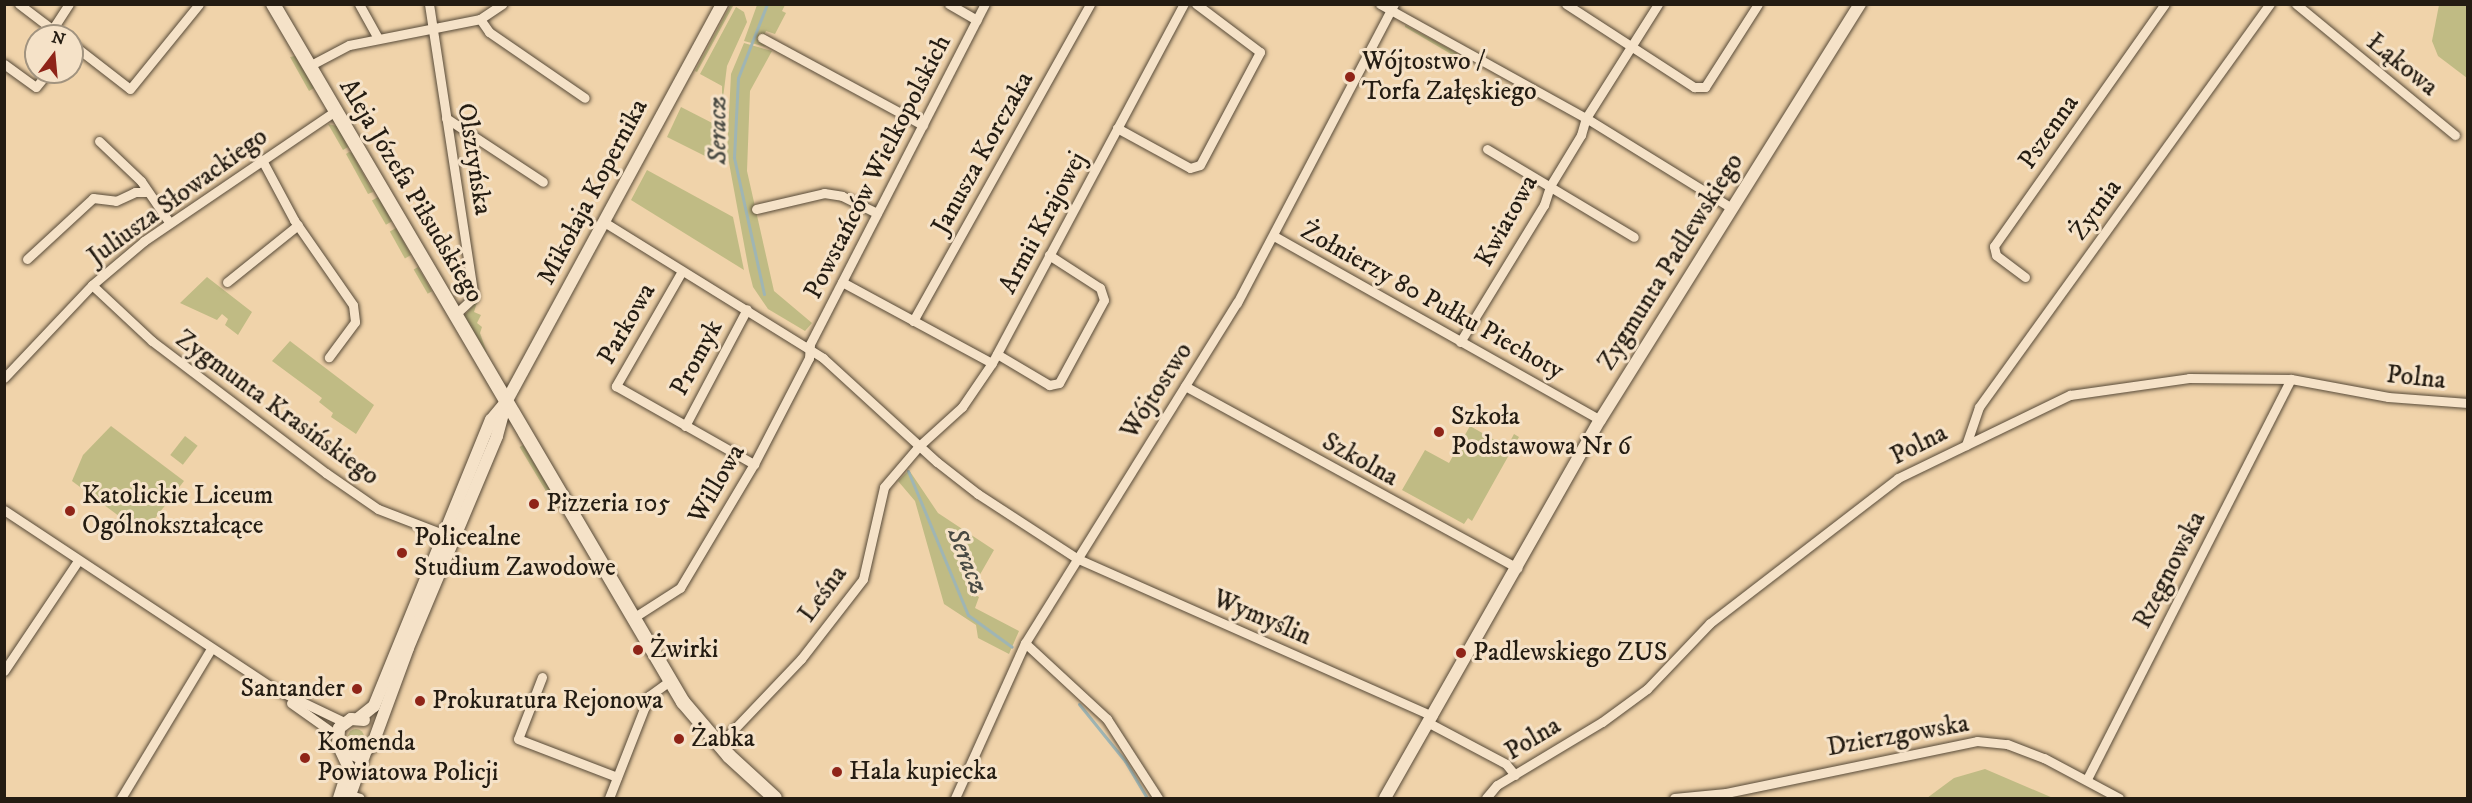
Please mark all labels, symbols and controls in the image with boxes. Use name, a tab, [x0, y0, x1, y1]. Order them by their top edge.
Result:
north arrow	[24, 24, 84, 84]
text: N	[49, 27, 67, 50]
street label: Łąkowa	[2360, 27, 2444, 103]
street label: Powstańców Wielkopolskich	[798, 30, 958, 304]
place label: Wójtostwo / Torfa Załęskiego	[1362, 46, 1537, 107]
street label: Janusza Korczaka	[925, 66, 1041, 240]
marker: Wójtostwo / Torfa Załęskiego	[1343, 70, 1357, 84]
street label: Aleja Józefa Piłsudskiego	[332, 73, 490, 309]
street label: Pszenna	[2012, 89, 2086, 175]
street label: Mikołaja Kopernika	[531, 94, 655, 290]
water label: Seracz	[702, 95, 734, 165]
street label: Olsztyńska	[450, 101, 498, 217]
street label: Juliusza Słowackiego	[82, 121, 274, 273]
street label: Armii Krajowej	[993, 147, 1093, 299]
street label: Zygmunta Padlewskiego	[1592, 148, 1750, 376]
street label: Kwiatowa	[1469, 170, 1545, 272]
street label: Żytnia	[2063, 173, 2129, 247]
street label: Żołnierzy 80 Pułku Piechoty	[1295, 216, 1569, 386]
street label: Parkowa	[591, 278, 663, 370]
street label: Promyk	[664, 315, 730, 401]
street label: Zygmunta Krasińskiego	[169, 324, 385, 492]
street label: Wójtostwo	[1114, 337, 1200, 445]
street label: Polna	[2385, 359, 2447, 397]
place label: Szkoła Podstawowa Nr 6	[1451, 401, 1631, 462]
street label: Polna	[1885, 418, 1953, 472]
marker: Szkoła Podstawowa Nr 6	[1432, 425, 1446, 439]
street label: Szkolna	[1316, 426, 1404, 494]
street label: Willowa	[682, 439, 752, 529]
place label: Katolickie Liceum Ogólnokształcące	[82, 480, 273, 542]
place label: Pizzeria 105	[546, 488, 670, 520]
marker: Pizzeria 105	[527, 497, 541, 511]
marker: Katolickie Liceum Ogólnokształcące	[63, 504, 77, 518]
street label: Rzęgnowska	[2127, 506, 2213, 634]
place label: Policealne Studium Zawodowe	[414, 522, 616, 584]
water label: Seracz	[939, 523, 995, 599]
marker: Policealne Studium Zawodowe	[395, 546, 409, 560]
street label: Leśna	[792, 559, 854, 629]
street label: Wymyślin	[1208, 583, 1316, 653]
place label: Żwirki	[650, 634, 719, 666]
place label: Padlewskiego ZUS	[1473, 637, 1667, 669]
marker: Żwirki	[631, 643, 645, 657]
marker: Padlewskiego ZUS	[1454, 646, 1468, 660]
place label: Santander	[241, 673, 345, 705]
marker: Santander	[350, 682, 364, 696]
place label: Prokuratura Rejonowa	[432, 685, 663, 717]
marker: Prokuratura Rejonowa	[413, 694, 427, 708]
street label: Dzierzgowska	[1825, 708, 1971, 764]
street label: Polna	[1499, 710, 1567, 768]
place label: Żabka	[691, 723, 755, 755]
place label: Komenda Powiatowa Policji	[317, 727, 499, 788]
marker: Żabka	[672, 732, 686, 746]
marker: Komenda Powiatowa Policji	[298, 751, 312, 765]
place label: Hala kupiecka	[849, 756, 997, 788]
marker: Hala kupiecka	[830, 765, 844, 779]

